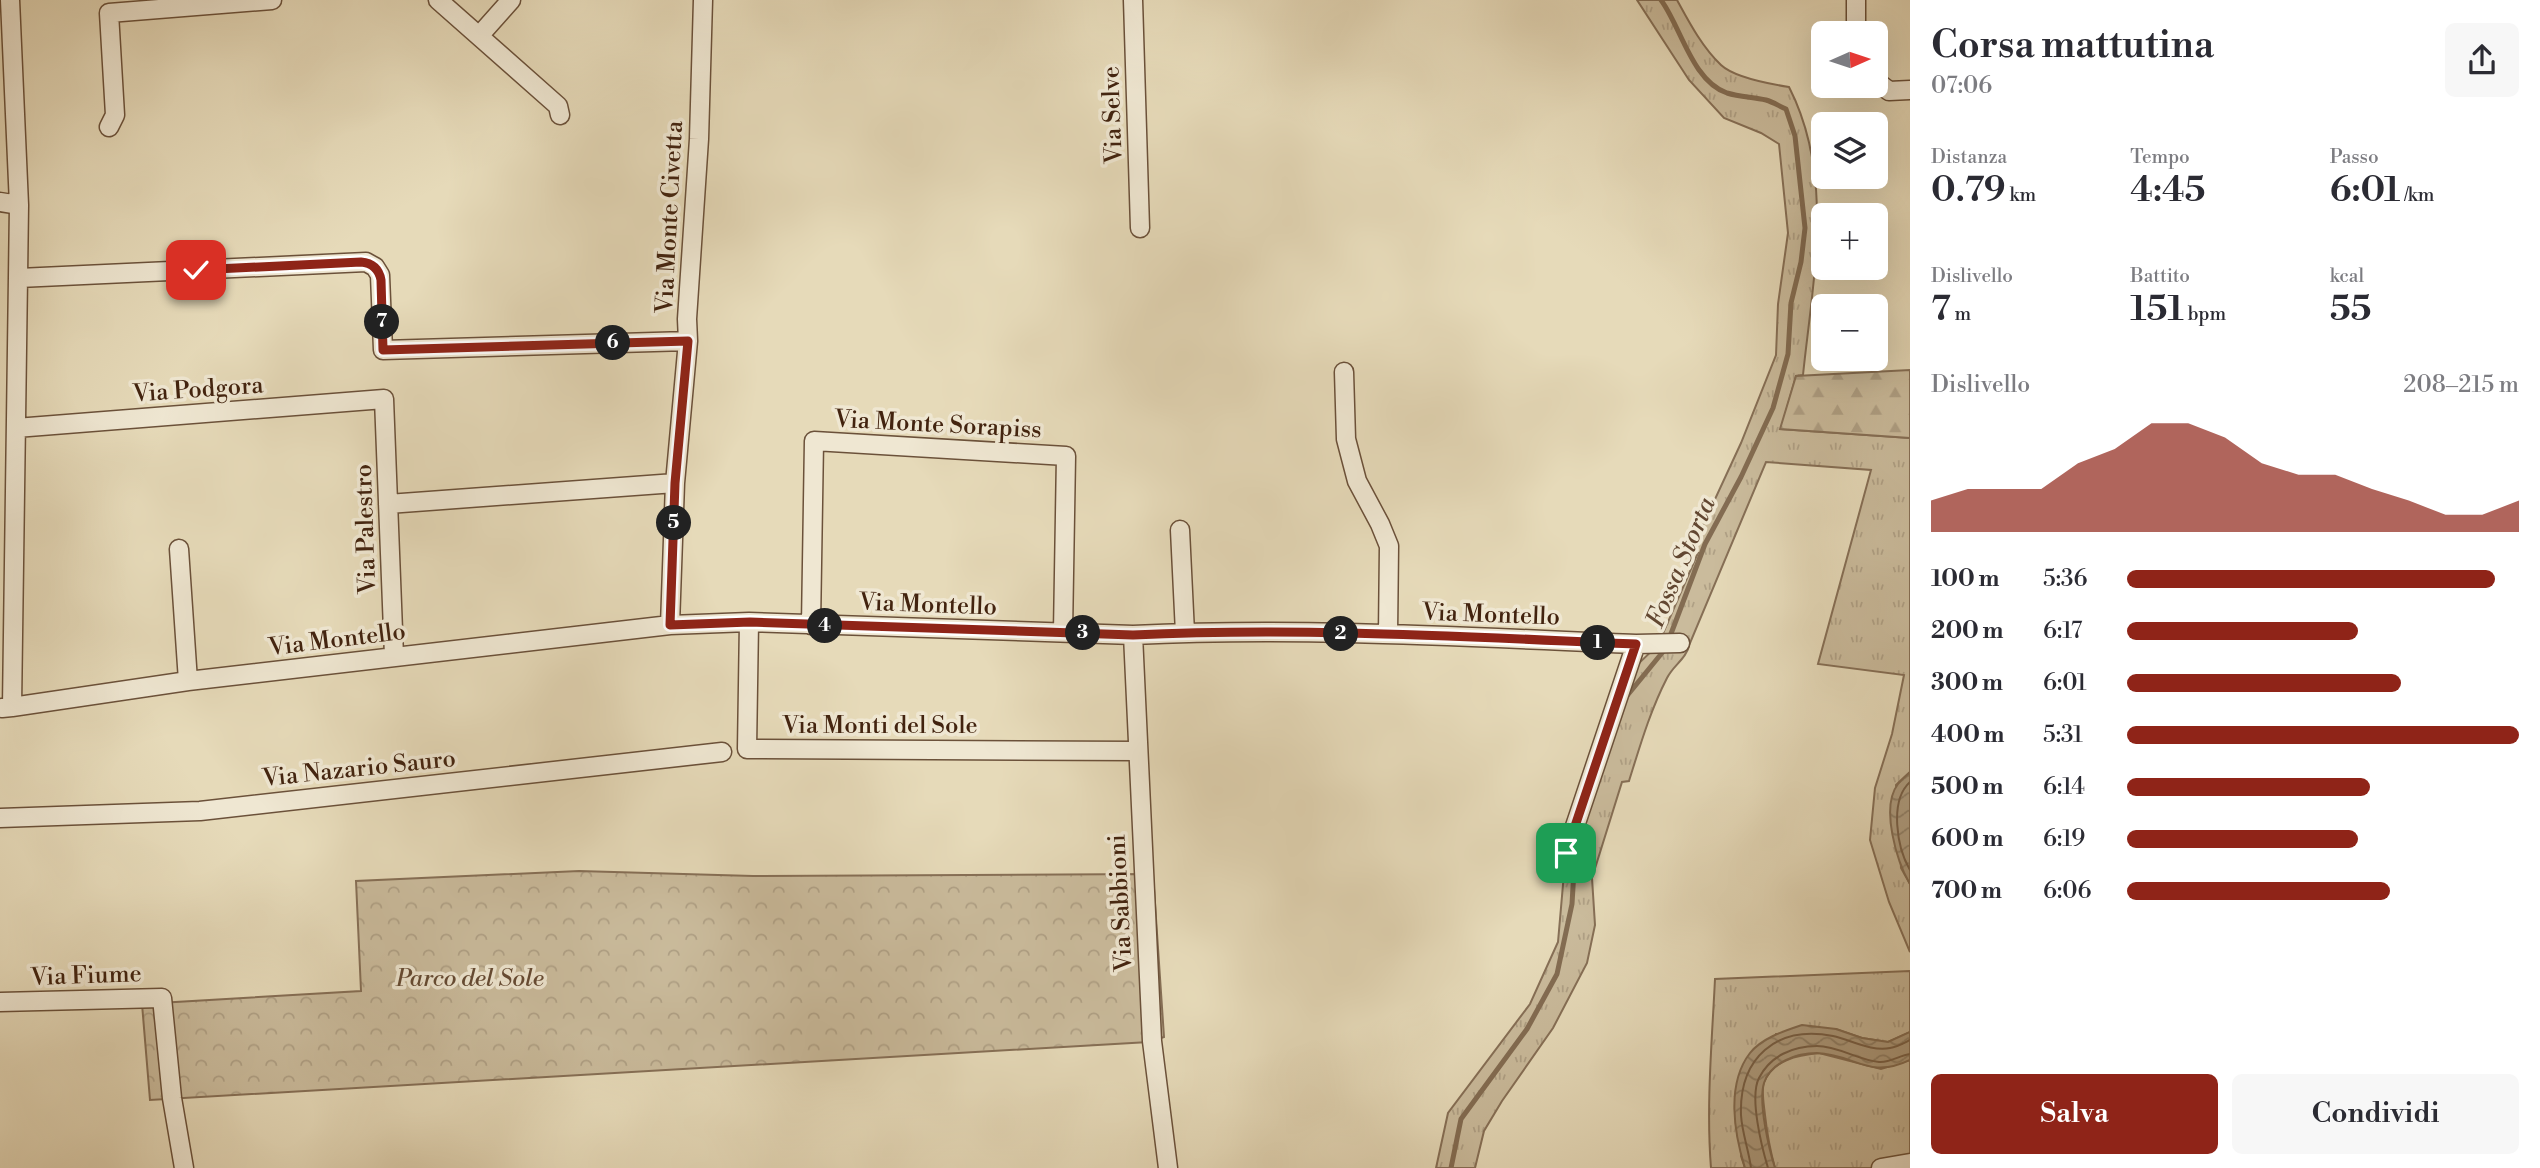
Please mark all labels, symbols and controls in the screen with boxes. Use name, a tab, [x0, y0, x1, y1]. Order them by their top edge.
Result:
north arrow	[1811, 21, 1888, 98]
map controls	[1811, 21, 1888, 371]
text: Corsa mattutina	[1931, 22, 2214, 69]
button: share	[2445, 23, 2519, 97]
street label: Via Selve	[1096, 66, 1130, 165]
text: 07:06	[1931, 72, 1992, 100]
button: layers	[1811, 112, 1888, 189]
street label: Via Monte Civetta	[650, 119, 690, 315]
text: Distanza	[1931, 145, 2007, 169]
text: Tempo	[2130, 145, 2190, 169]
text: Passo	[2330, 145, 2379, 169]
text: 0.79	[1931, 169, 2006, 212]
text: 4:45	[2130, 169, 2205, 212]
text: 6:01	[2330, 169, 2400, 212]
text: km	[2006, 183, 2036, 207]
text: /km	[2400, 183, 2434, 207]
button: +	[1811, 203, 1888, 280]
pin	[166, 240, 226, 300]
icon: check	[177, 251, 215, 289]
text: Dislivello	[1931, 264, 2013, 288]
text: Battito	[2130, 264, 2190, 288]
text: kcal	[2330, 264, 2364, 288]
text: 7	[1931, 288, 1951, 331]
text: 151	[2130, 288, 2184, 331]
text: 55	[2330, 288, 2371, 331]
button: −	[1811, 294, 1888, 371]
text: m	[1951, 302, 1971, 326]
text: bpm	[2184, 302, 2226, 326]
pin: 7	[364, 304, 400, 340]
text: 7	[376, 309, 387, 333]
pin: 6	[596, 326, 630, 360]
text: 6	[607, 330, 618, 354]
street label: Via Podgora	[131, 370, 265, 410]
text: Dislivello	[1931, 371, 2030, 399]
text: 208–215 m	[2403, 371, 2519, 399]
street label: Via Monte Sorapiss	[832, 405, 1042, 445]
street label: Via Palestro	[349, 463, 383, 596]
water label: Fossa Storta	[1639, 492, 1723, 633]
pin: 5	[656, 505, 692, 540]
text: 5	[668, 510, 679, 534]
text: 100 m	[1931, 565, 1999, 593]
text: 5:36	[2043, 565, 2088, 593]
street label: Via Montello	[858, 588, 997, 622]
street label: Via Montello	[1421, 598, 1560, 632]
pin: 4	[808, 608, 842, 644]
text: 4	[818, 613, 831, 637]
pin: 3	[1066, 616, 1100, 650]
pin: 2	[1324, 616, 1358, 652]
street label: Via Montello	[266, 617, 407, 663]
text: 200 m	[1931, 617, 2003, 645]
text: 6:17	[2043, 617, 2082, 645]
text: 3	[1077, 620, 1088, 644]
text: 2	[1335, 621, 1346, 645]
pin: 1	[1580, 626, 1616, 660]
text: 1	[1593, 630, 1602, 654]
text: 300 m	[1931, 669, 2003, 697]
text: 6:01	[2043, 669, 2087, 697]
street label: Via Monti del Sole	[781, 711, 978, 741]
text: 400 m	[1931, 721, 2004, 749]
text: 5:31	[2043, 721, 2083, 749]
street label: Via Nazario Sauro	[260, 744, 457, 794]
text: 500 m	[1931, 773, 2003, 801]
text: 6:14	[2043, 773, 2085, 801]
pin	[1536, 823, 1596, 883]
text: 600 m	[1931, 825, 2004, 853]
text: 6:19	[2043, 825, 2085, 853]
street label: Via Sabbioni	[1102, 833, 1140, 973]
icon: arrive	[1547, 834, 1585, 872]
text: 700 m	[1931, 877, 2002, 905]
text: 6:06	[2043, 877, 2091, 905]
street label: Via Fiume	[29, 959, 142, 993]
park label: Parco del Sole	[395, 964, 544, 994]
button: Salva	[1931, 1074, 2218, 1154]
button: Condividi	[2232, 1074, 2519, 1154]

